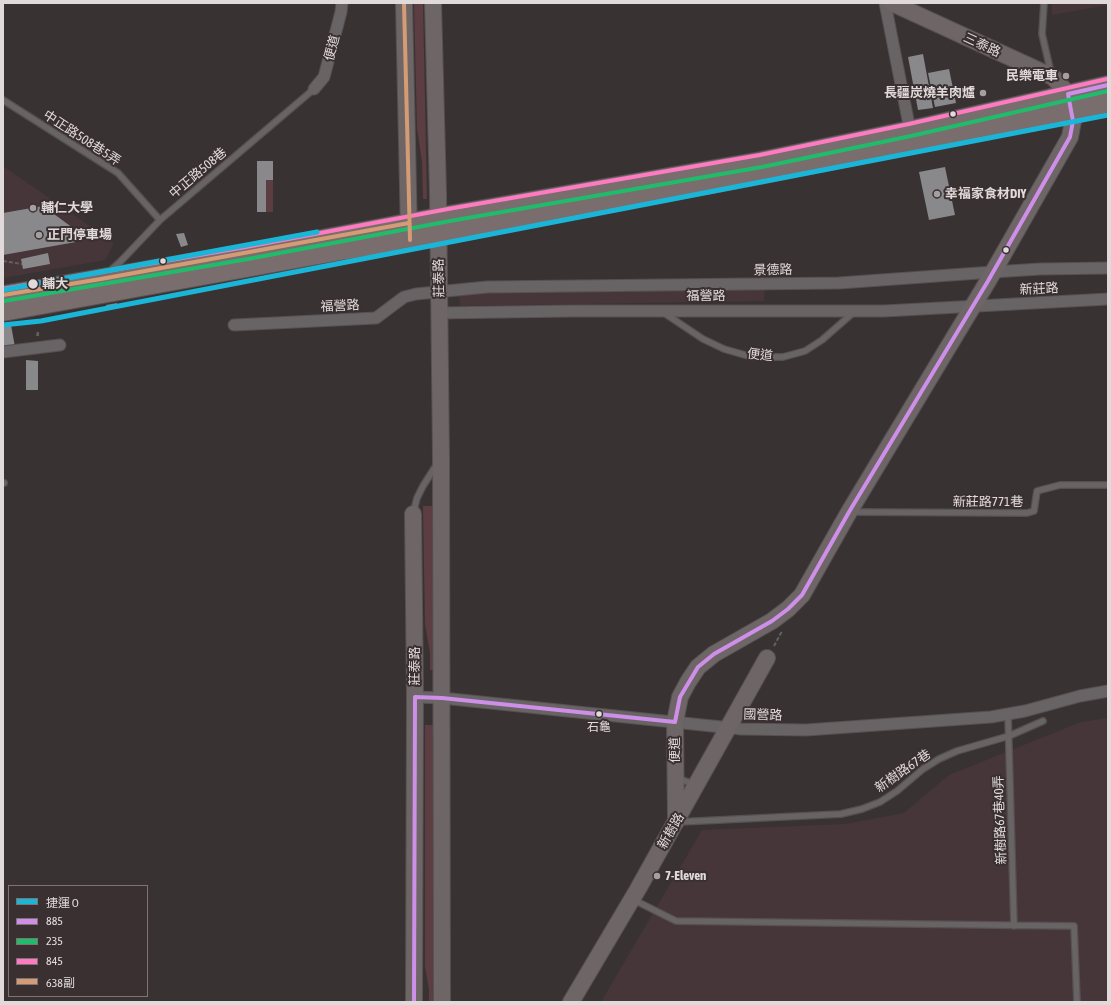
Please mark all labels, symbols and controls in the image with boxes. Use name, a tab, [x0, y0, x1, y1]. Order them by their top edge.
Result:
street label: 三泰路	[961, 30, 1003, 60]
street label: 便道	[321, 33, 343, 63]
place label: 民樂電車	[1006, 68, 1058, 84]
marker: 民樂電車	[1061, 71, 1071, 81]
place label: 長疆炭燒羊肉爐	[884, 85, 975, 101]
marker: 長疆炭燒羊肉爐	[978, 88, 988, 98]
street label: 中正路508巷5弄	[40, 107, 124, 169]
unlabelled marker	[948, 109, 958, 119]
street label: 中正路508巷	[166, 144, 230, 202]
place label: 幸福家食材DIY	[945, 186, 1026, 202]
marker: 幸福家食材DIY	[932, 189, 942, 199]
place label: 輔仁大學	[41, 200, 93, 216]
marker: 輔仁大學	[28, 203, 38, 213]
place label: 正門停車場	[47, 227, 112, 243]
marker: 正門停車場	[34, 230, 44, 240]
unlabelled marker	[1001, 245, 1011, 255]
unlabelled marker	[158, 256, 168, 266]
street label: 莊泰路	[431, 258, 447, 298]
street label: 景德路	[753, 262, 793, 278]
place label: 輔大	[42, 276, 68, 292]
marker: 輔大	[26, 277, 40, 291]
street label: 新莊路	[1019, 280, 1059, 298]
street label: 福營路	[687, 288, 725, 304]
street label: 福營路	[320, 297, 360, 315]
street label: 便道	[746, 346, 774, 364]
street label: 新莊路771巷	[953, 494, 1023, 510]
street label: 莊泰路	[407, 647, 423, 685]
street label: 國營路	[743, 707, 783, 723]
marker: 石龜	[594, 709, 604, 719]
place label: 石龜	[587, 720, 611, 734]
street label: 便道	[667, 737, 683, 763]
street label: 新樹路67巷	[872, 746, 934, 796]
street label: 新樹路67巷40弄	[991, 775, 1009, 865]
street label: 新樹路	[654, 810, 688, 852]
place label: 7-Eleven	[665, 868, 706, 884]
marker: 7-Eleven	[652, 871, 662, 881]
legend	[8, 885, 148, 997]
text: 捷運 O	[46, 896, 79, 910]
text: 885	[46, 914, 63, 928]
text: 235	[46, 934, 63, 948]
text: 845	[46, 954, 63, 968]
text: 638副	[46, 976, 75, 990]

